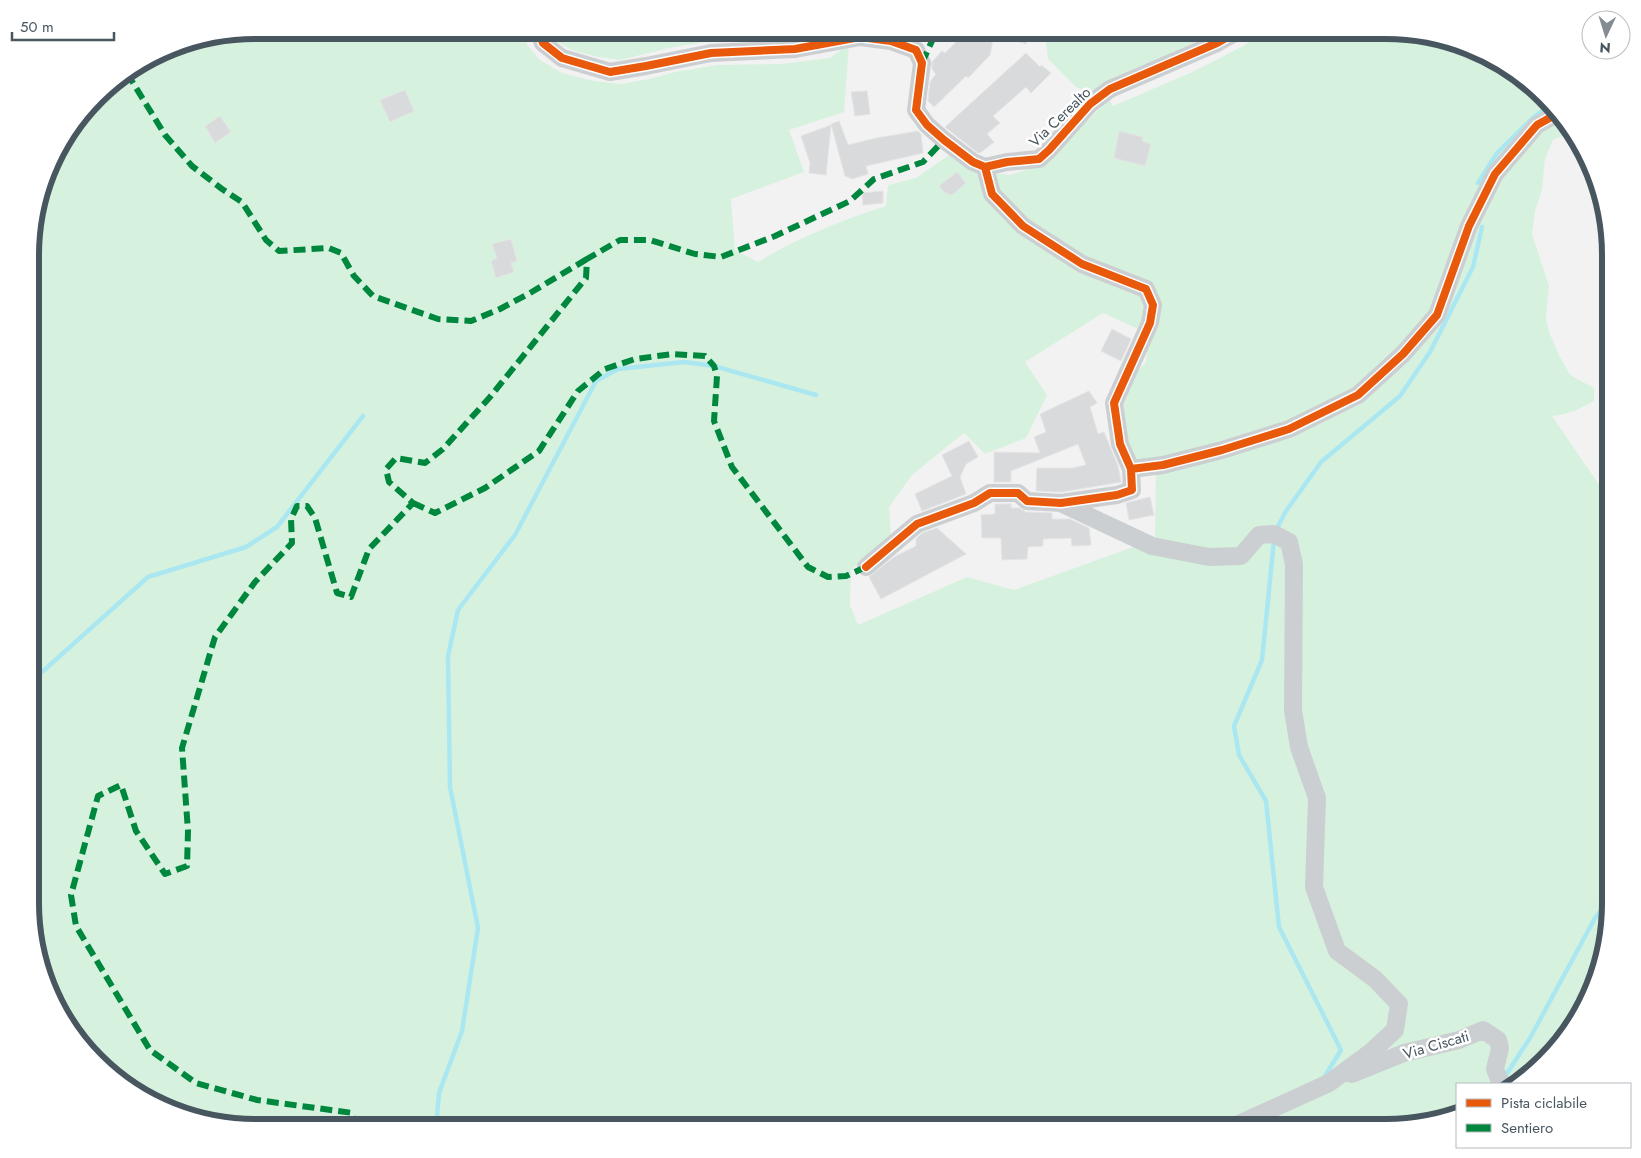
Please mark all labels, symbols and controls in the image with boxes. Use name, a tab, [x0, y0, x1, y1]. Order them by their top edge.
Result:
scale bar	[12, 10, 115, 42]
north arrow	[1581, 10, 1631, 60]
text: 50 m	[20, 16, 54, 38]
text: N	[1599, 38, 1611, 58]
street label: Via Cerealto	[1024, 82, 1096, 152]
street label: Via Ciscati	[1400, 1025, 1472, 1065]
legend	[1456, 1083, 1631, 1148]
text: Pista ciclabile	[1501, 1092, 1587, 1114]
text: Sentiero	[1501, 1117, 1553, 1139]

